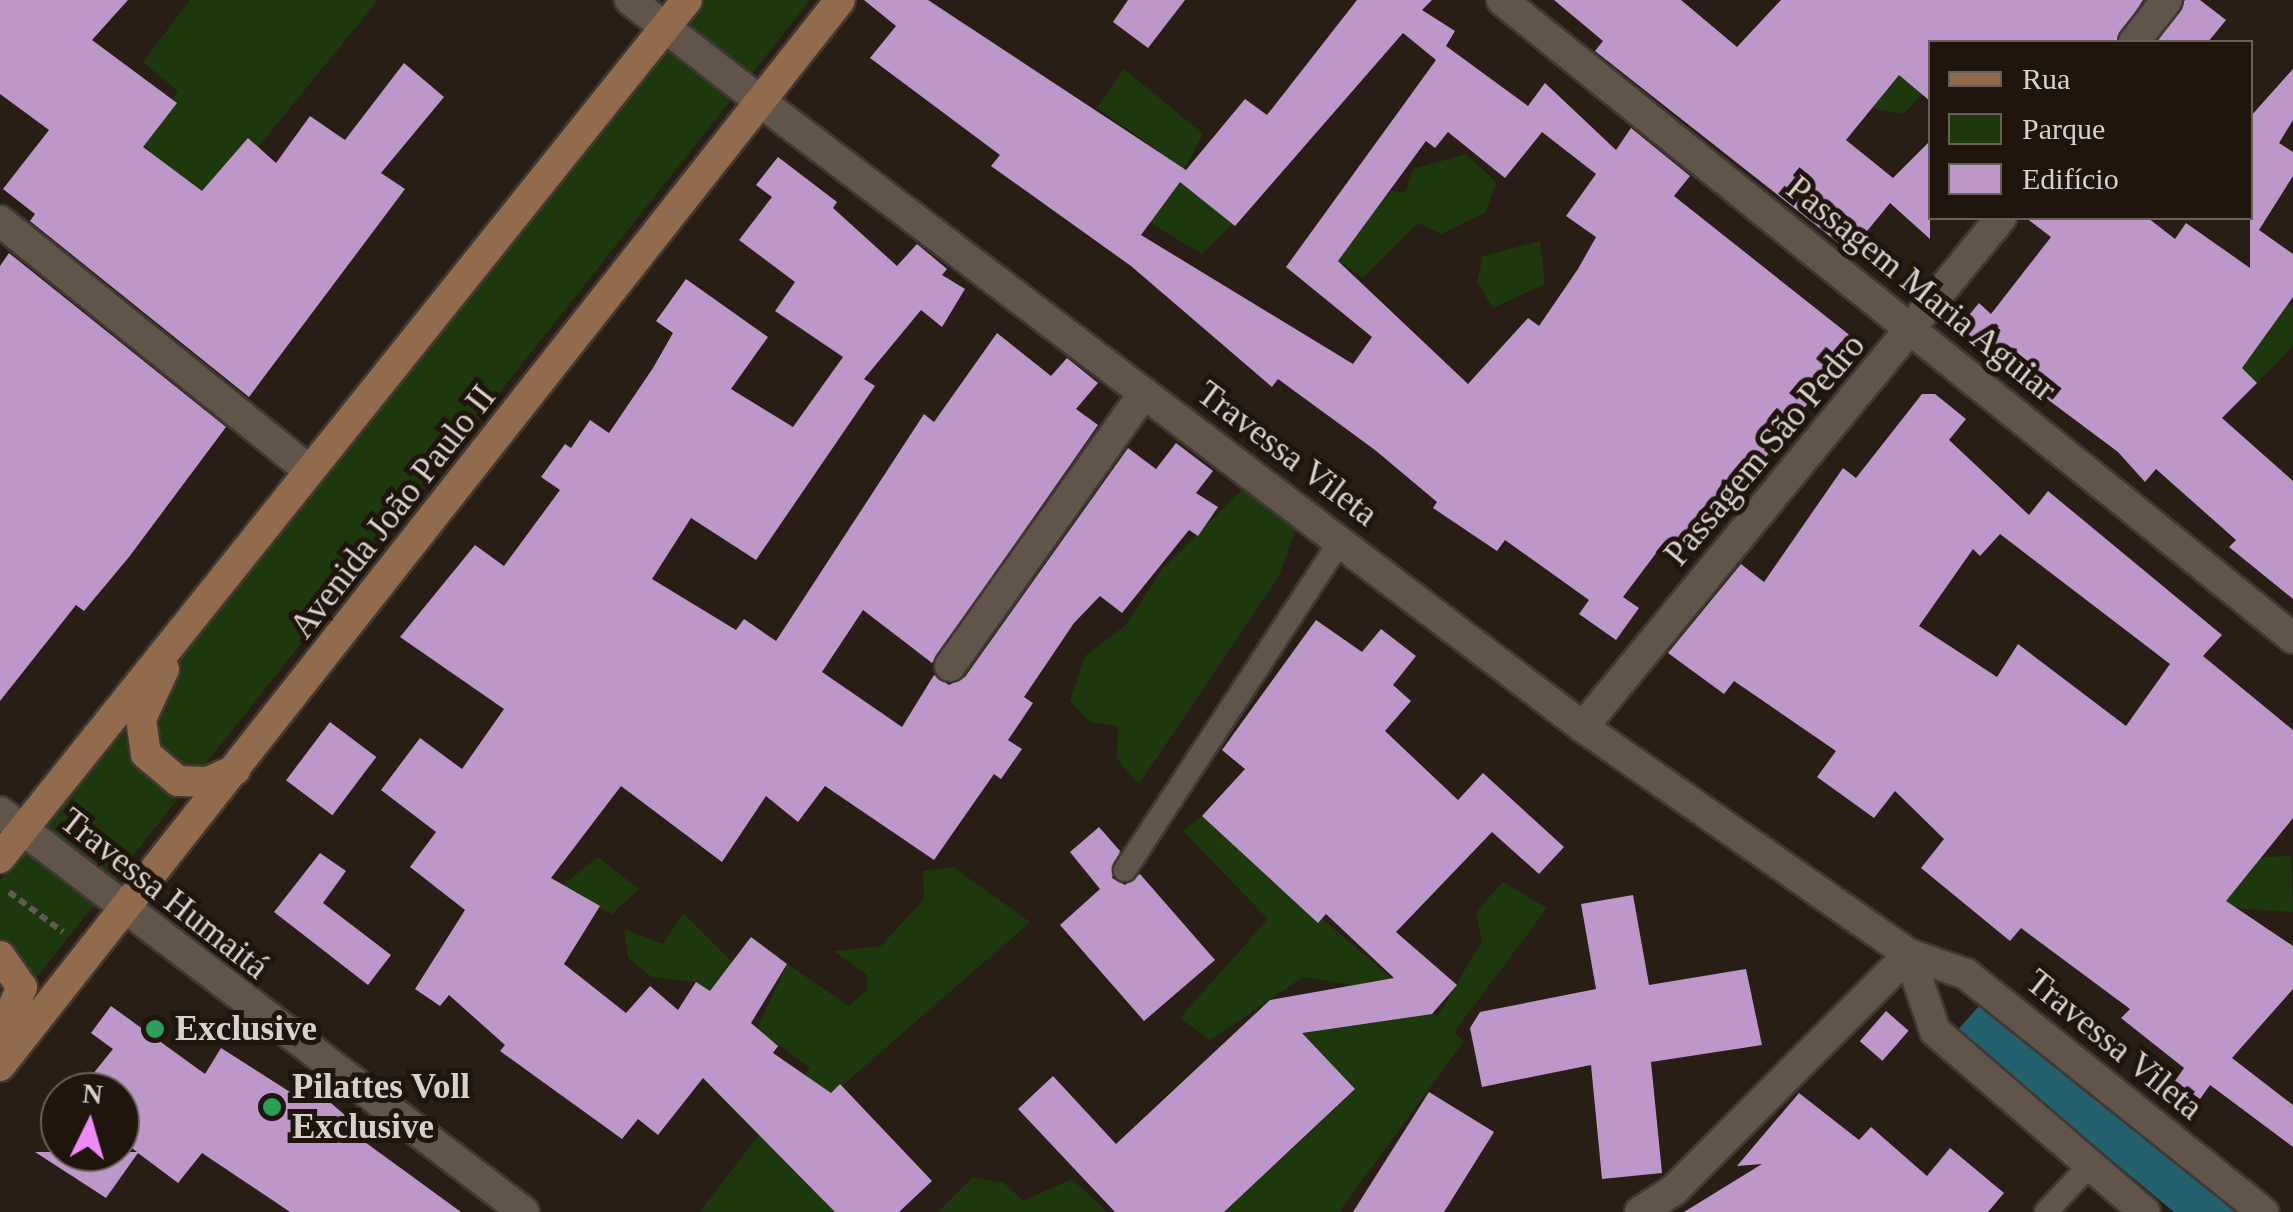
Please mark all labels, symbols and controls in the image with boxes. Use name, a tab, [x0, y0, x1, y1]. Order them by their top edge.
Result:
legend	[1928, 40, 2253, 220]
text: Rua	[2022, 62, 2070, 95]
text: Parque	[2022, 112, 2105, 145]
text: Edifício	[2022, 162, 2119, 195]
street label: Passagem Maria Aguiar	[1777, 167, 2065, 411]
street label: Passagem São Pedro	[1656, 326, 1874, 574]
street label: Travessa Vileta	[1188, 372, 1386, 536]
street label: Avenida João Paulo II	[281, 377, 505, 647]
street label: Travessa Humaitá	[52, 800, 276, 988]
street label: Travessa Vileta	[2017, 961, 2211, 1129]
place label: Exclusive	[175, 1008, 317, 1050]
marker: Exclusive	[144, 1018, 166, 1040]
place label: Pilattes Voll Exclusive	[292, 1066, 471, 1148]
north arrow	[40, 1072, 140, 1172]
text: N	[81, 1077, 104, 1110]
marker: Pilattes Voll Exclusive	[261, 1096, 283, 1118]

